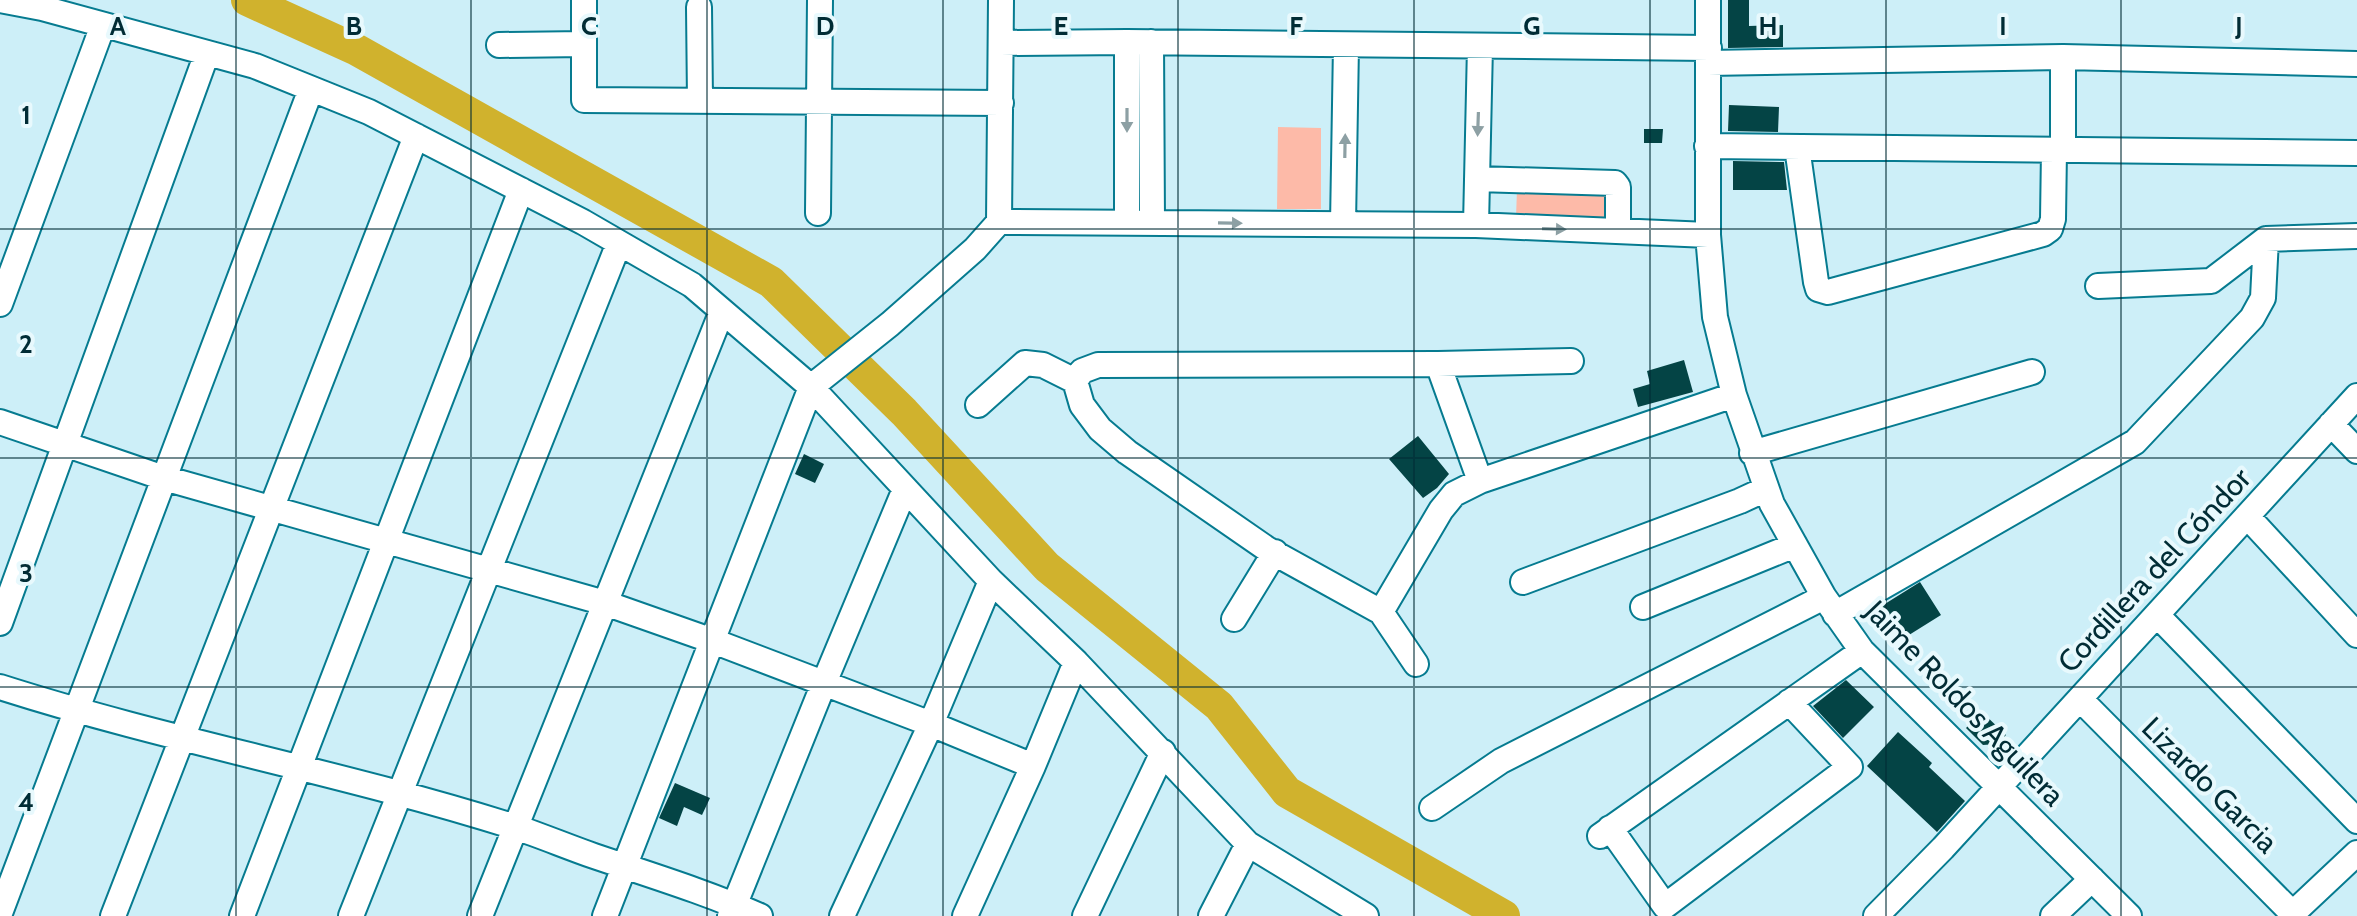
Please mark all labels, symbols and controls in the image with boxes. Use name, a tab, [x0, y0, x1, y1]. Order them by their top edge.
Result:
text: A	[110, 10, 127, 42]
text: B	[346, 10, 362, 42]
text: C	[581, 10, 597, 42]
text: D	[816, 10, 834, 42]
text: E	[1054, 10, 1068, 42]
text: F	[1289, 10, 1303, 42]
text: G	[1523, 10, 1541, 42]
text: H	[1759, 10, 1777, 42]
text: I	[1999, 10, 2007, 42]
text: J	[2234, 10, 2243, 42]
text: 1	[21, 99, 31, 131]
one-way arrow	[1121, 108, 1133, 133]
one-way arrow	[1472, 112, 1484, 137]
one-way arrow	[1339, 133, 1351, 158]
one-way arrow	[1218, 217, 1243, 229]
one-way arrow	[1542, 222, 1567, 235]
text: 2	[19, 328, 33, 360]
street label: Cordillera del Cóndor	[2050, 460, 2259, 680]
text: 3	[19, 557, 33, 589]
street label: Jaime Roldos Aguilera	[1857, 592, 2073, 814]
street label: Lizardo Garcia	[2134, 709, 2286, 861]
text: 4	[18, 786, 34, 818]

